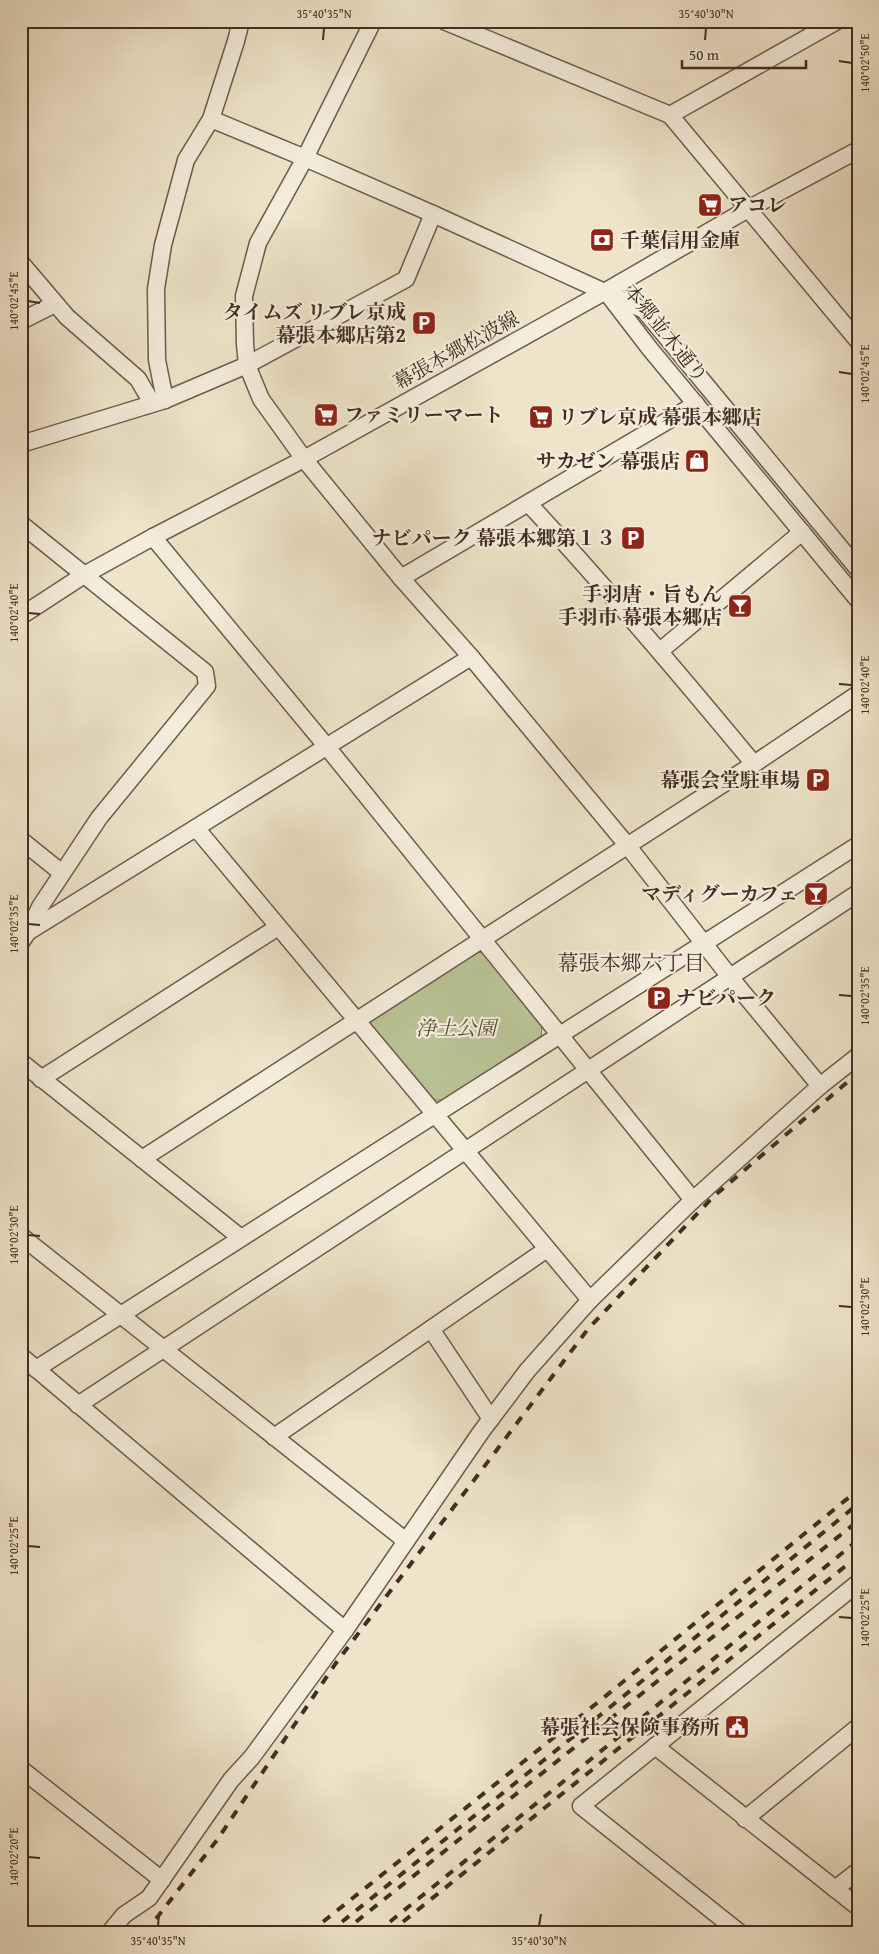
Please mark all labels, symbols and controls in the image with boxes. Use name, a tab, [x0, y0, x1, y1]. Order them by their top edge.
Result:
text: 35°40'35"N	[296, 5, 352, 22]
text: 35°40'30"N	[678, 5, 734, 22]
text: 140°02'50"E	[856, 33, 873, 93]
scale bar	[682, 38, 805, 70]
text: 50 m	[689, 44, 720, 65]
place label: アコレ	[728, 190, 787, 219]
supermarket icon: アコレ	[697, 192, 723, 218]
place label: 千葉信用金庫	[620, 225, 740, 254]
bank icon: 千葉信用金庫	[589, 227, 615, 253]
text: 140°02'45"E	[5, 271, 22, 331]
street label: 本郷並木通り	[617, 277, 715, 388]
place label: タイムズ リブレ京成 幕張本郷店第2	[223, 297, 406, 349]
street label: 幕張本郷松波線	[388, 303, 524, 396]
parking icon: タイムズ リブレ京成 幕張本郷店第2	[411, 310, 437, 336]
text: 140°02'45"E	[856, 344, 873, 404]
place label: ファミリーマート	[344, 400, 504, 429]
supermarket icon: ファミリーマート	[313, 402, 339, 428]
place label: リブレ京成 幕張本郷店	[558, 402, 762, 431]
supermarket icon: リブレ京成 幕張本郷店	[528, 404, 554, 430]
place label: サカゼン 幕張店	[536, 446, 680, 475]
shop icon: サカゼン 幕張店	[684, 448, 710, 474]
place label: ナビパーク 幕張本郷第１３	[372, 523, 616, 552]
parking icon: ナビパーク 幕張本郷第１３	[620, 525, 646, 551]
place label: 手羽唐・旨もん 手羽市 幕張本郷店	[558, 579, 722, 631]
text: 140°02'40"E	[5, 583, 22, 643]
bar icon: 手羽唐・旨もん 手羽市 幕張本郷店	[727, 593, 753, 619]
text: 140°02'40"E	[856, 655, 873, 715]
place label: 幕張会堂駐車場	[660, 765, 800, 794]
parking icon: 幕張会堂駐車場	[805, 767, 831, 793]
place label: マディグーカフェ	[641, 879, 798, 908]
bar icon: マディグーカフェ	[803, 881, 829, 907]
text: 140°02'35"E	[5, 894, 22, 954]
district label: 幕張本郷六丁目	[558, 947, 705, 978]
text: 140°02'35"E	[856, 966, 873, 1026]
place label: ナビパーク	[676, 983, 776, 1012]
parking icon: ナビパーク	[646, 985, 672, 1011]
park label: 浄土公園	[416, 1013, 499, 1042]
text: 140°02'30"E	[5, 1205, 22, 1265]
text: 140°02'30"E	[856, 1277, 873, 1337]
text: 140°02'25"E	[5, 1516, 22, 1576]
text: 140°02'25"E	[856, 1588, 873, 1648]
place label: 幕張社会保険事務所	[540, 1712, 720, 1741]
public building icon: 幕張社会保険事務所	[724, 1714, 750, 1740]
text: 140°02'20"E	[5, 1827, 22, 1887]
text: 35°40'35"N	[130, 1932, 186, 1949]
text: 35°40'30"N	[511, 1932, 567, 1949]

